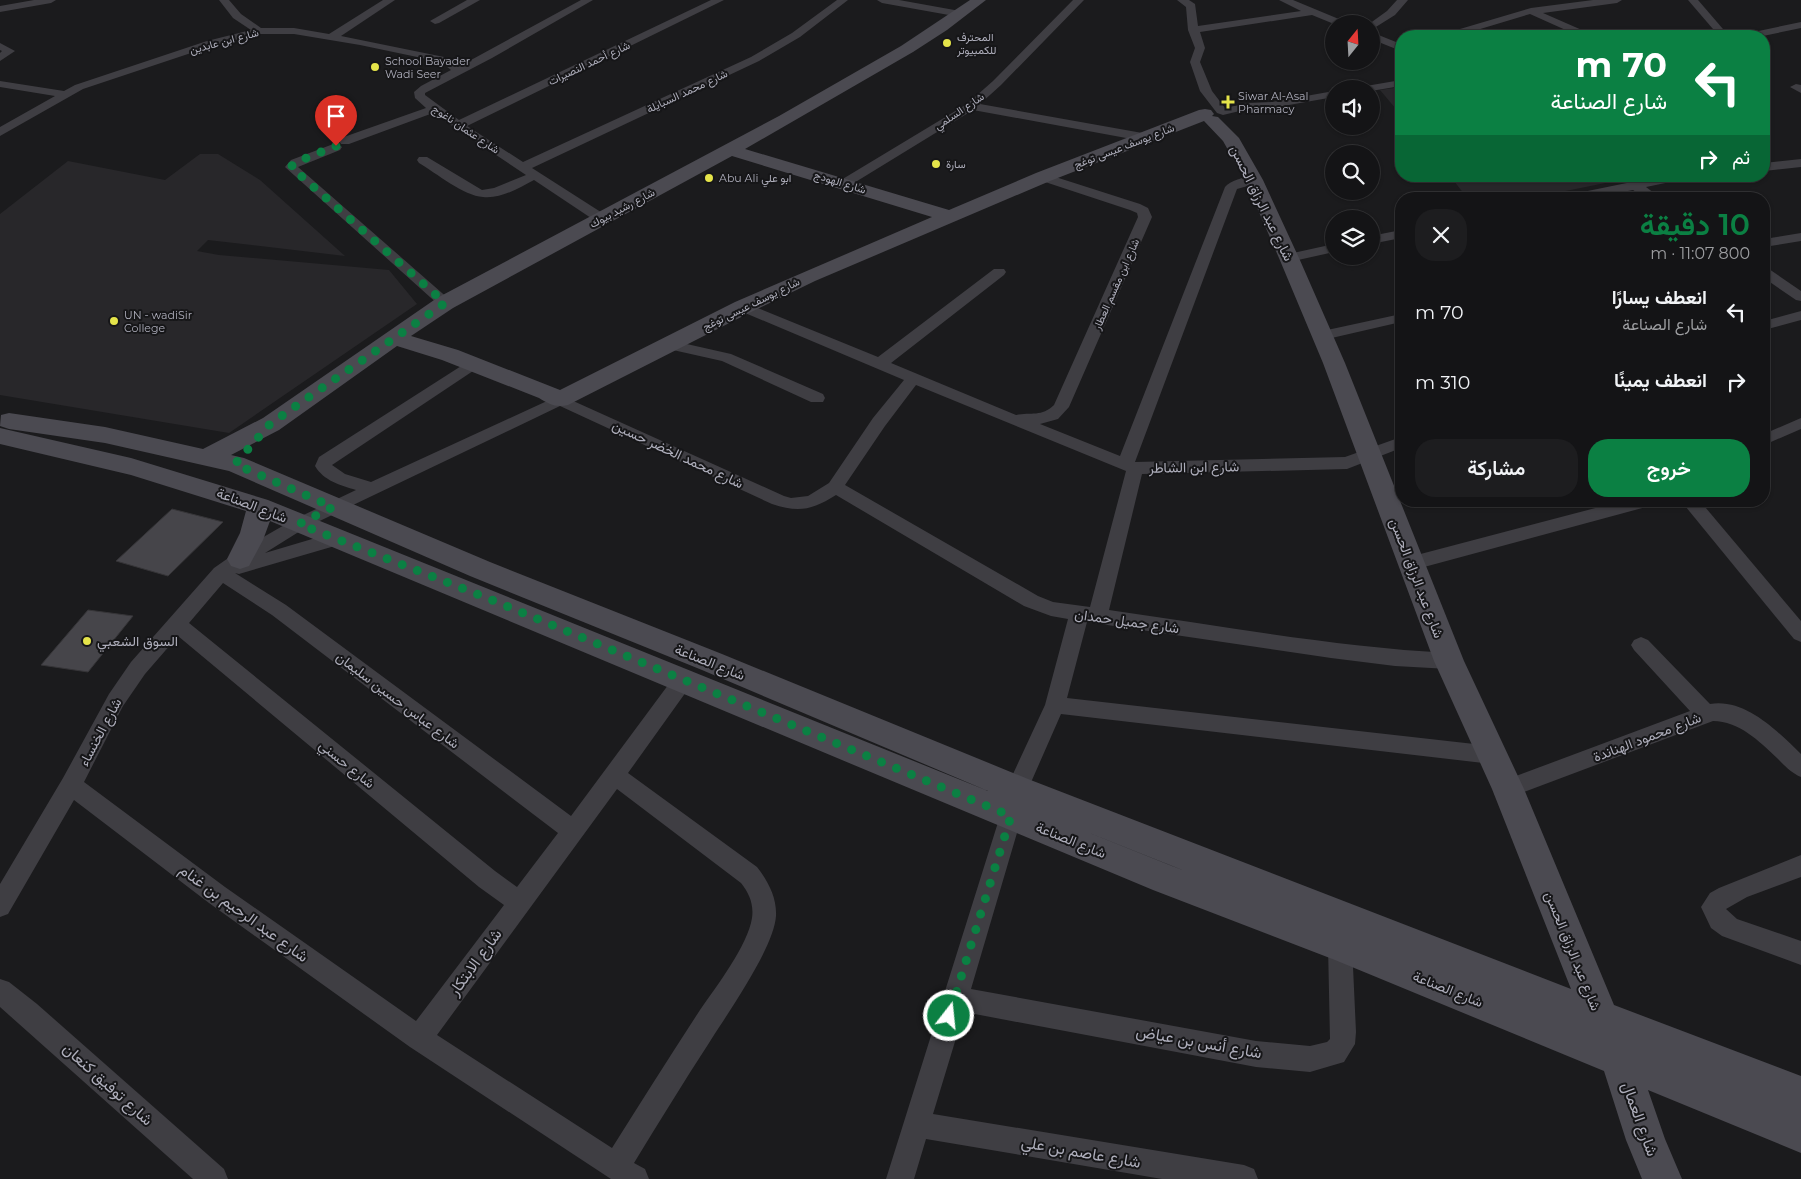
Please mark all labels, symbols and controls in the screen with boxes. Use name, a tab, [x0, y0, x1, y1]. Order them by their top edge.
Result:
north arrow	[1325, 15, 1380, 70]
map controls	[1325, 15, 1380, 265]
street label: شارع ابن عابدين	[188, 25, 261, 58]
place label: المحترف للكمبيوتر	[956, 30, 997, 57]
marker: المحترف للكمبيوتر	[941, 37, 953, 49]
street label: شارع أحمد النصيرات	[546, 38, 633, 89]
text: 70 m	[1576, 43, 1667, 86]
icon: left	[1685, 50, 1750, 115]
place label: School Bayader Wadi Seer	[385, 54, 470, 81]
marker: School Bayader Wadi Seer	[369, 61, 381, 73]
street label: شارع محمد السبايلة	[644, 66, 730, 117]
button: sound	[1325, 80, 1380, 135]
text: شارع الصناعة	[1551, 88, 1667, 115]
street label: شارع السلمي	[931, 89, 989, 135]
place label: Siwar Al-Asal Pharmacy	[1238, 89, 1309, 116]
pin	[315, 95, 357, 146]
marker: Siwar Al-Asal Pharmacy	[1222, 96, 1234, 108]
street label: شارع عثمان ناغوج	[429, 101, 503, 158]
icon: arrive	[322, 102, 350, 130]
street label: شارع يوسف عيسى توغج	[1072, 120, 1177, 173]
street label: شارع عبد الرزاق الحسن	[1224, 142, 1298, 265]
button: search	[1325, 145, 1380, 200]
icon: right	[1694, 145, 1722, 173]
text: ثم	[1732, 146, 1750, 169]
place label: سارة	[946, 157, 966, 171]
marker: سارة	[930, 158, 942, 170]
street label: شارع الهودج	[812, 167, 868, 198]
place label: Abu Ali ابو علي	[719, 171, 791, 188]
marker: Abu Ali ابو علي	[703, 172, 715, 184]
street label: شارع رشيد بيوك	[587, 185, 658, 232]
text: 10 دقيقة	[1640, 206, 1750, 243]
button: close	[1415, 209, 1467, 261]
button: layers	[1325, 210, 1380, 265]
street label: شارع ابن مقسم العطار	[1089, 236, 1143, 333]
text: 800 m · 11:07	[1650, 244, 1750, 263]
street label: شارع يوسف عيسى توغج	[700, 274, 803, 334]
text: انعطف يسارًا	[1612, 286, 1707, 309]
icon: left	[1722, 298, 1750, 326]
text: 70 m	[1415, 301, 1464, 324]
place label: UN - wadiSir College	[124, 308, 192, 335]
marker: UN - wadiSir College	[108, 315, 120, 327]
text: شارع الصناعة	[1622, 315, 1707, 334]
icon: right	[1722, 368, 1750, 396]
text: انعطف يمينًا	[1614, 369, 1707, 392]
text: 310 m	[1415, 371, 1470, 394]
street label: شارع محمد الخضر حسين	[609, 416, 746, 494]
button: مشاركة	[1415, 439, 1578, 497]
button: خروج	[1588, 439, 1750, 497]
street label: شارع ابن الشاطر	[1148, 457, 1239, 479]
street label: شارع الصناعة	[213, 483, 290, 529]
street label: شارع عبد الرزاق الحسن	[1384, 516, 1448, 641]
street label: شارع جميل حمدان	[1073, 605, 1180, 639]
place label: السوق الشعبي	[97, 632, 178, 653]
marker: السوق الشعبي	[81, 635, 93, 647]
street label: شارع الصناعة	[672, 640, 748, 686]
street label: شارع عباس حسين سليمان	[331, 648, 463, 754]
street label: شارع الخنساء	[75, 695, 127, 770]
street label: شارع محمود الهناندة	[1591, 708, 1704, 768]
street label: شارع حسني	[313, 736, 379, 794]
street label: شارع الصناعة	[1033, 818, 1109, 864]
street label: شارع عبد الرحيم بن غنام	[175, 860, 312, 968]
street label: شارع عبد الرزاق الحسن	[1539, 889, 1605, 1014]
street label: شارع الابتكار	[444, 925, 507, 1001]
street label: شارع الصناعة	[1410, 967, 1486, 1013]
position arrow	[922, 989, 974, 1041]
street label: شارع أنس بن عياض	[1134, 1022, 1263, 1064]
street label: شارع توفيق كنعان	[58, 1039, 157, 1131]
street label: شارع العمال	[1616, 1079, 1662, 1159]
street label: شارع عاصم بن علي	[1019, 1132, 1142, 1176]

